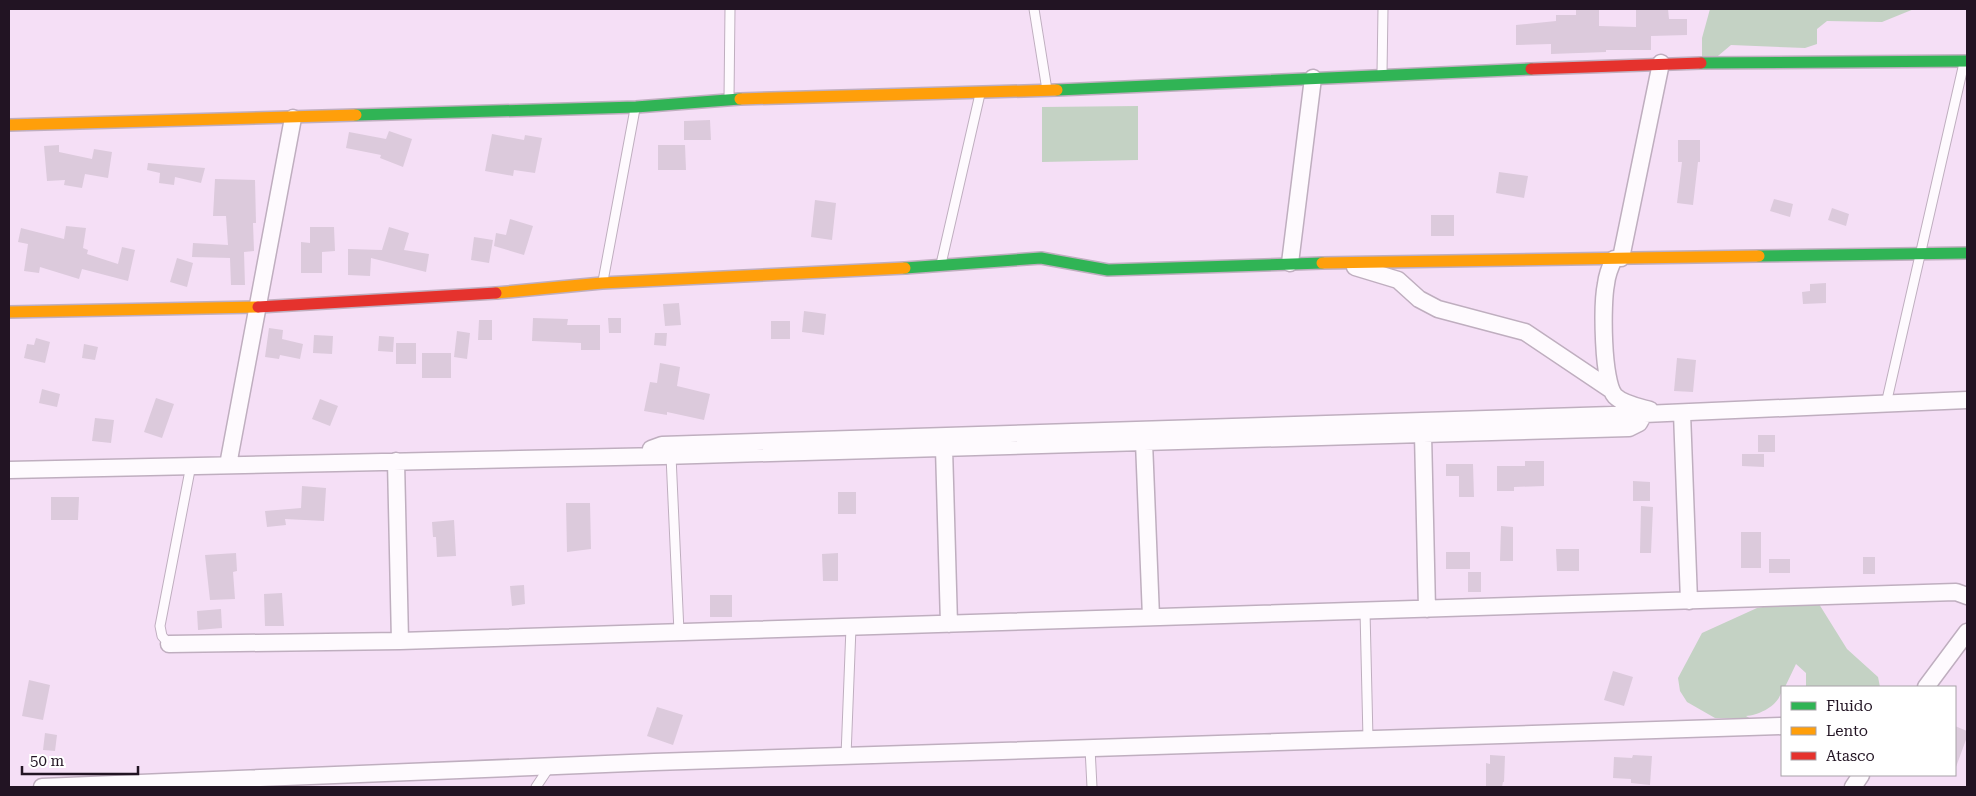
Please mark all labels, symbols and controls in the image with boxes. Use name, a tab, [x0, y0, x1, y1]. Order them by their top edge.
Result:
legend	[1781, 686, 1956, 776]
text: Fluido	[1826, 697, 1873, 715]
text: Lento	[1826, 722, 1868, 740]
scale bar	[22, 744, 139, 776]
text: Atasco	[1826, 747, 1875, 765]
text: 50 m	[30, 752, 65, 770]

